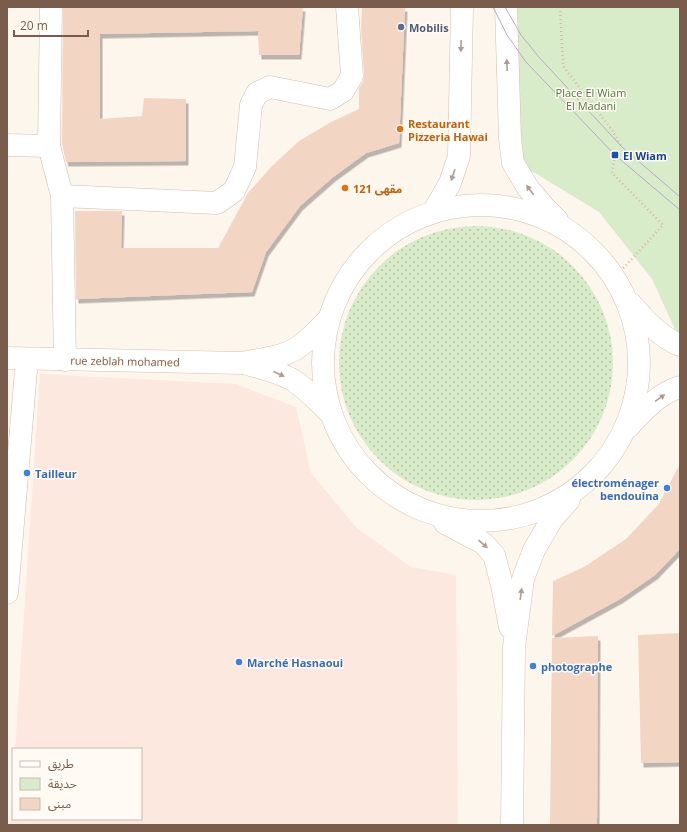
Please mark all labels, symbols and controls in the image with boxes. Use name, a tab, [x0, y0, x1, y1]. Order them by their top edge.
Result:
scale bar	[14, 12, 88, 38]
text: 20 m	[20, 17, 48, 34]
place label: Mobilis	[409, 20, 449, 35]
marker: Mobilis	[396, 22, 406, 32]
one-way arrow	[458, 40, 464, 53]
one-way arrow	[504, 59, 511, 71]
park label: Place El Wiam El Madani	[556, 85, 626, 113]
place label: Restaurant Pizzeria Hawai	[408, 116, 488, 144]
marker: Restaurant Pizzeria Hawai	[395, 124, 405, 134]
place label: El Wiam	[623, 148, 667, 163]
marker: El Wiam	[610, 150, 620, 160]
one-way arrow	[449, 169, 455, 181]
place label: مقهى 121	[353, 181, 402, 196]
marker: مقهى 121	[340, 183, 350, 193]
one-way arrow	[526, 185, 534, 196]
street label: rue zeblah mohamed	[70, 353, 180, 369]
one-way arrow	[274, 371, 285, 377]
one-way arrow	[655, 394, 665, 402]
place label: Tailleur	[35, 466, 77, 481]
marker: Tailleur	[22, 468, 32, 478]
place label: électroménager bendouina	[572, 475, 659, 503]
marker: électroménager bendouina	[662, 483, 672, 493]
one-way arrow	[478, 540, 488, 549]
one-way arrow	[518, 588, 524, 600]
place label: Marché Hasnaoui	[247, 655, 343, 670]
marker: Marché Hasnaoui	[234, 657, 244, 667]
place label: photographe	[541, 659, 613, 674]
marker: photographe	[528, 661, 538, 671]
legend	[12, 748, 142, 820]
text: طريق	[48, 755, 74, 772]
text: حديقة	[48, 775, 77, 792]
text: مبنى	[48, 795, 71, 812]

